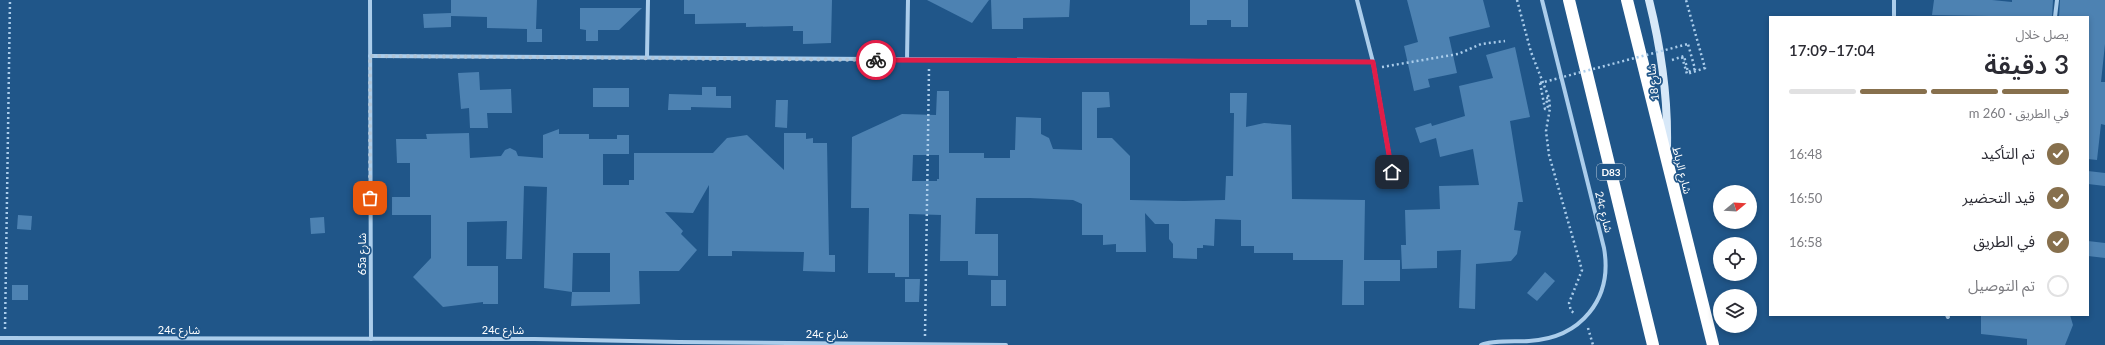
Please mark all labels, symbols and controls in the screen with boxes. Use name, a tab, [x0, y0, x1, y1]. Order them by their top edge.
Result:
text: يصل خلال	[2015, 26, 2069, 42]
courier	[856, 40, 896, 80]
text: 17:04–17:09	[1789, 41, 1875, 59]
text: 3 دقيقة	[1984, 48, 2069, 80]
icon: bike	[865, 49, 887, 71]
street label: شارع 18	[1644, 62, 1663, 101]
text: في الطريق · 260 m	[1969, 105, 2069, 121]
icon: check	[2047, 143, 2069, 165]
text: تم التأكيد	[1981, 144, 2035, 162]
street label: شارع الرباط	[1668, 145, 1695, 196]
text: 16:48	[1789, 146, 1822, 162]
pin	[1375, 155, 1409, 189]
icon: home	[1381, 161, 1403, 183]
road number: D83	[1597, 164, 1625, 180]
pin	[353, 181, 387, 215]
north arrow	[1713, 185, 1757, 229]
map controls	[1713, 185, 1757, 333]
icon: bag	[359, 187, 381, 209]
icon: check	[2047, 187, 2069, 209]
text: قيد التحضير	[1962, 188, 2035, 206]
street label: 24c شارع	[1591, 190, 1616, 235]
text: 16:50	[1789, 190, 1822, 206]
icon: check	[2047, 231, 2069, 253]
street label: 65a شارع	[355, 232, 370, 275]
text: في الطريق	[1973, 232, 2035, 250]
text: 16:58	[1789, 234, 1822, 250]
button: locate	[1713, 237, 1757, 281]
text: تم التوصيل	[1968, 276, 2035, 294]
button: layers	[1713, 289, 1757, 333]
street label: 24c شارع	[158, 323, 201, 338]
street label: 24c شارع	[482, 323, 525, 338]
street label: 24c شارع	[806, 327, 849, 342]

